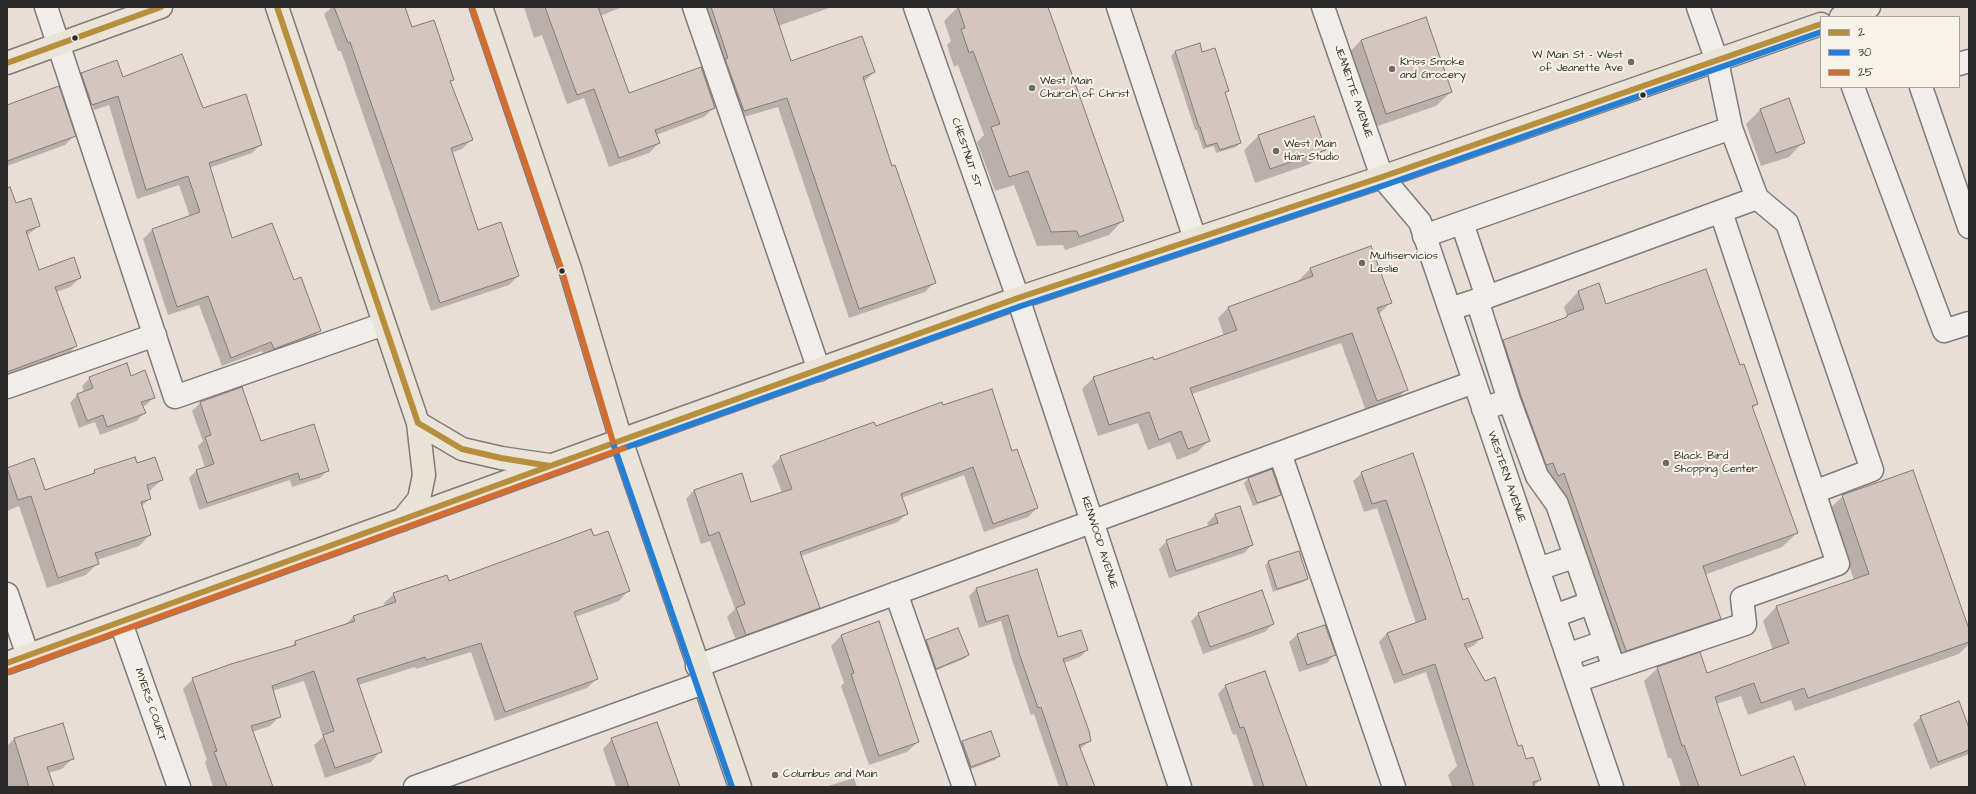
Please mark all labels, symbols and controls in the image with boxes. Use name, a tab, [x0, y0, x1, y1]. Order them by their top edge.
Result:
legend	[1820, 16, 1960, 88]
text: 2	[1858, 24, 1865, 41]
unlabelled marker	[70, 33, 80, 43]
street label: JEANETTE AVENUE	[1331, 44, 1375, 140]
text: 30	[1858, 44, 1872, 61]
place label: W Main St - West of Jeanette Ave	[1532, 49, 1623, 75]
place label: Kriss Smoke and Grocery	[1400, 56, 1466, 82]
marker: W Main St - West of Jeanette Ave	[1626, 57, 1636, 67]
marker: Kriss Smoke and Grocery	[1387, 64, 1397, 74]
text: 25	[1858, 64, 1873, 81]
place label: West Main Church of Christ	[1040, 75, 1130, 101]
marker: West Main Church of Christ	[1027, 83, 1037, 93]
unlabelled marker	[1638, 90, 1648, 100]
street label: CHESTNUT ST	[948, 116, 984, 190]
place label: West Main Hair Studio	[1284, 138, 1339, 164]
marker: West Main Hair Studio	[1271, 146, 1281, 156]
place label: Multiservicios Leslie	[1370, 250, 1438, 276]
marker: Multiservicios Leslie	[1357, 258, 1367, 268]
unlabelled marker	[557, 266, 567, 276]
street label: WESTERN AVENUE	[1484, 429, 1528, 525]
place label: Black Bird Shopping Center	[1674, 450, 1758, 476]
marker: Black Bird Shopping Center	[1661, 458, 1671, 468]
street label: KENWOOD AVENUE	[1078, 495, 1120, 591]
street label: MYERS COURT	[131, 667, 169, 743]
place label: Columbus and Main	[783, 768, 878, 782]
marker: Columbus and Main	[770, 770, 780, 780]

